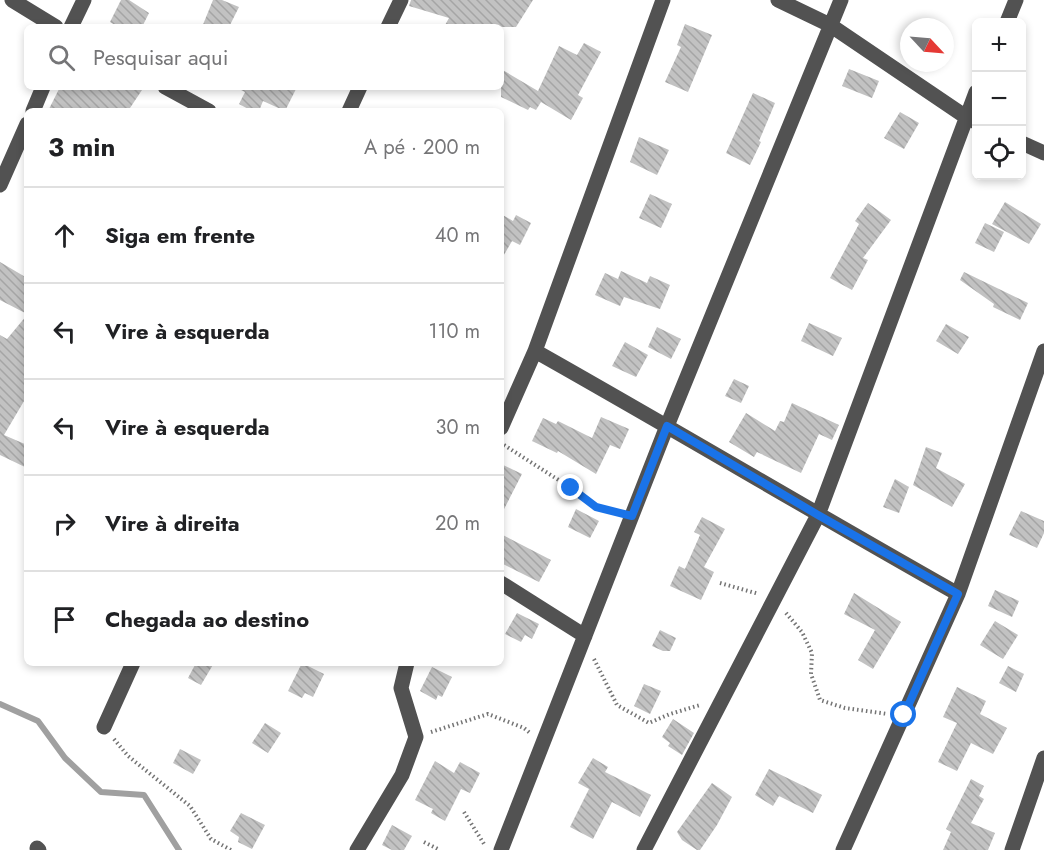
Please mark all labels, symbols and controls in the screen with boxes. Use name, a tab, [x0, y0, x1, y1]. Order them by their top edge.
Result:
north arrow	[900, 18, 954, 72]
map controls	[972, 18, 1026, 180]
button: +	[972, 18, 1026, 72]
search box	[24, 24, 504, 90]
icon: search	[45, 41, 78, 74]
text: Pesquisar aqui	[93, 41, 228, 73]
button: −	[972, 72, 1026, 126]
button: locate	[972, 126, 1026, 180]
text: 3 min	[48, 128, 115, 166]
text: A pé · 200 m	[364, 133, 480, 162]
icon: ahead	[48, 219, 81, 252]
text: Siga em frente	[105, 219, 255, 251]
text: 40 m	[435, 221, 480, 250]
icon: left	[48, 315, 81, 348]
text: Vire à esquerda	[105, 315, 270, 347]
text: 110 m	[428, 317, 480, 346]
icon: left	[48, 411, 81, 444]
text: Vire à esquerda	[105, 411, 270, 443]
text: 30 m	[435, 413, 480, 442]
route end	[557, 474, 583, 500]
icon: right	[48, 507, 81, 540]
text: Vire à direita	[105, 507, 240, 539]
text: 20 m	[435, 509, 480, 538]
icon: arrive	[48, 603, 81, 636]
text: Chegada ao destino	[105, 603, 309, 635]
route start	[890, 701, 916, 727]

